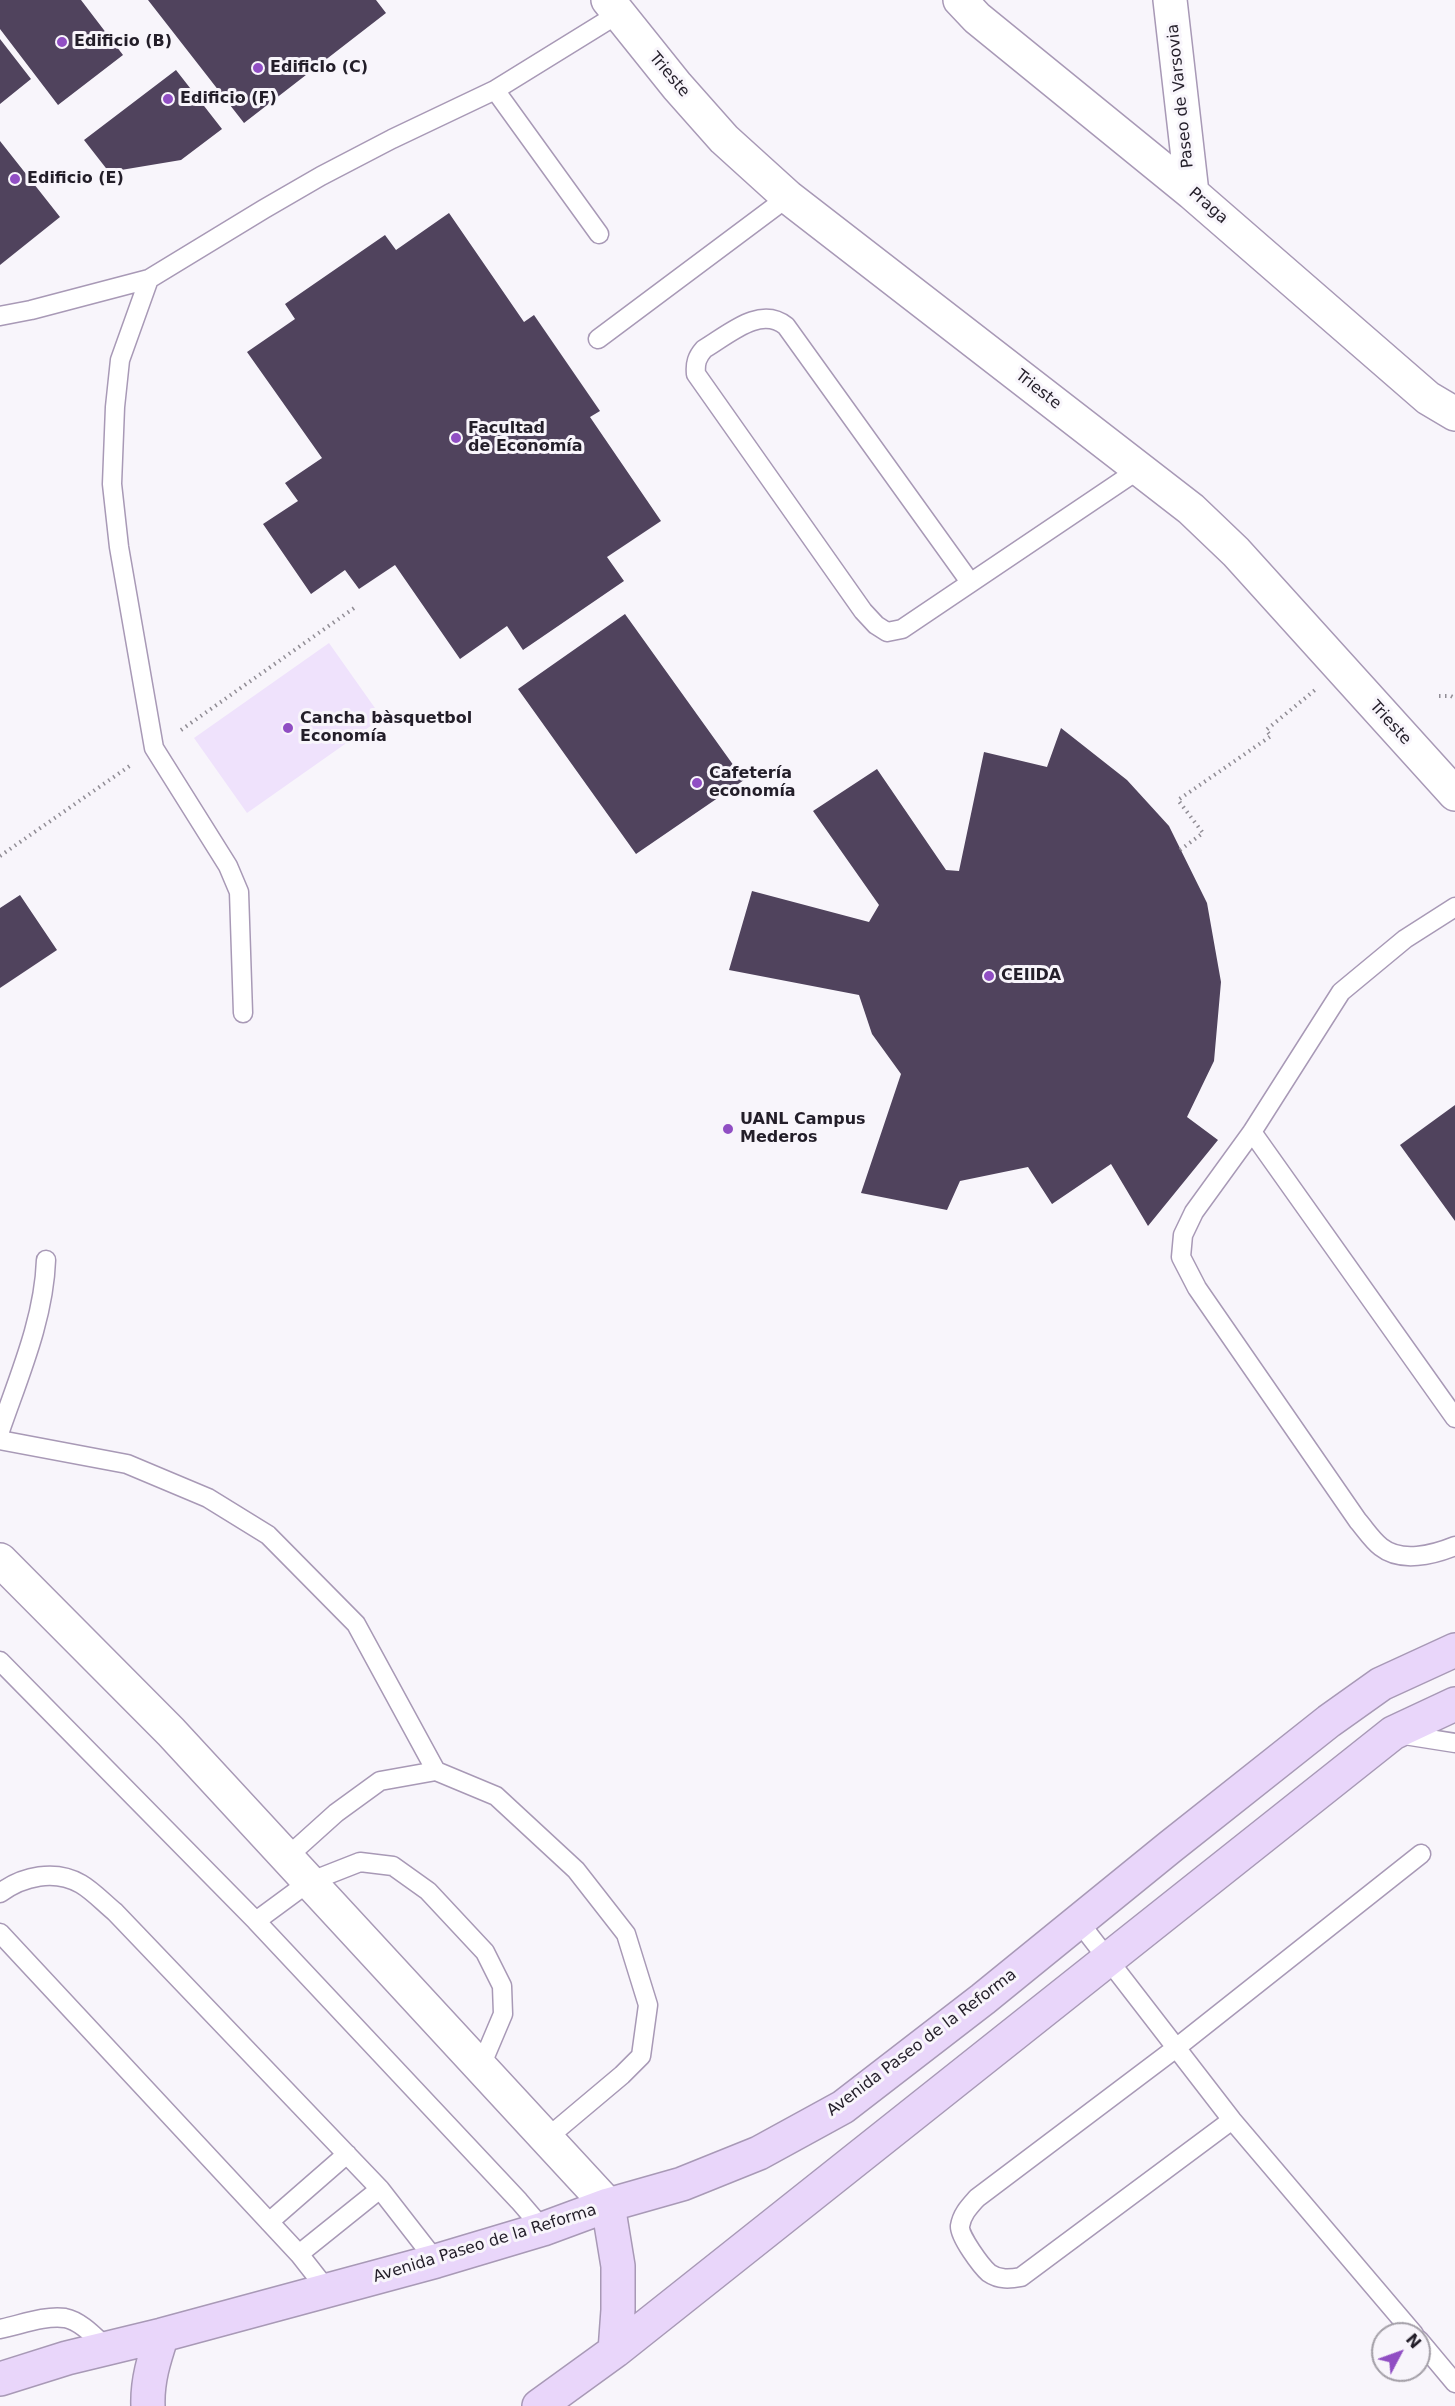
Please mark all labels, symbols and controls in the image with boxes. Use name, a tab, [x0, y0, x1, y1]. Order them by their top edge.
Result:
street label: Paseo de Varsovia	[1164, 23, 1198, 169]
place label: Edificio (B)	[74, 32, 172, 52]
marker: Edificio (B)	[55, 35, 69, 49]
street label: Trieste	[645, 49, 693, 101]
place label: EdificIo (C)	[270, 58, 368, 78]
marker: EdificIo (C)	[251, 61, 265, 75]
place label: Edificio (F)	[180, 89, 277, 109]
marker: Edificio (F)	[161, 92, 175, 106]
place label: Edificio (E)	[27, 169, 124, 189]
marker: Edificio (E)	[8, 172, 22, 186]
street label: Praga	[1184, 184, 1232, 228]
street label: Trieste	[1011, 366, 1065, 414]
place label: Facultad de Economía	[468, 419, 583, 457]
marker: Facultad de Economía	[449, 431, 463, 445]
street label: Trieste	[1365, 697, 1415, 749]
place label: Cancha bàsquetbol Economía	[300, 709, 472, 747]
marker: Cancha bàsquetbol Economía	[281, 721, 295, 735]
place label: Cafetería economía	[709, 764, 796, 802]
marker: Cafetería economía	[690, 776, 704, 790]
place label: CEIIDA	[1001, 966, 1061, 986]
marker: CEIIDA	[982, 969, 996, 983]
place label: UANL Campus Mederos	[740, 1110, 866, 1148]
marker: UANL Campus Mederos	[721, 1122, 735, 1136]
street label: Avenida Paseo de la Reforma	[823, 1965, 1021, 2121]
street label: Avenida Paseo de la Reforma	[371, 2201, 599, 2287]
north arrow	[1371, 2322, 1431, 2382]
text: N	[1402, 2330, 1425, 2352]

